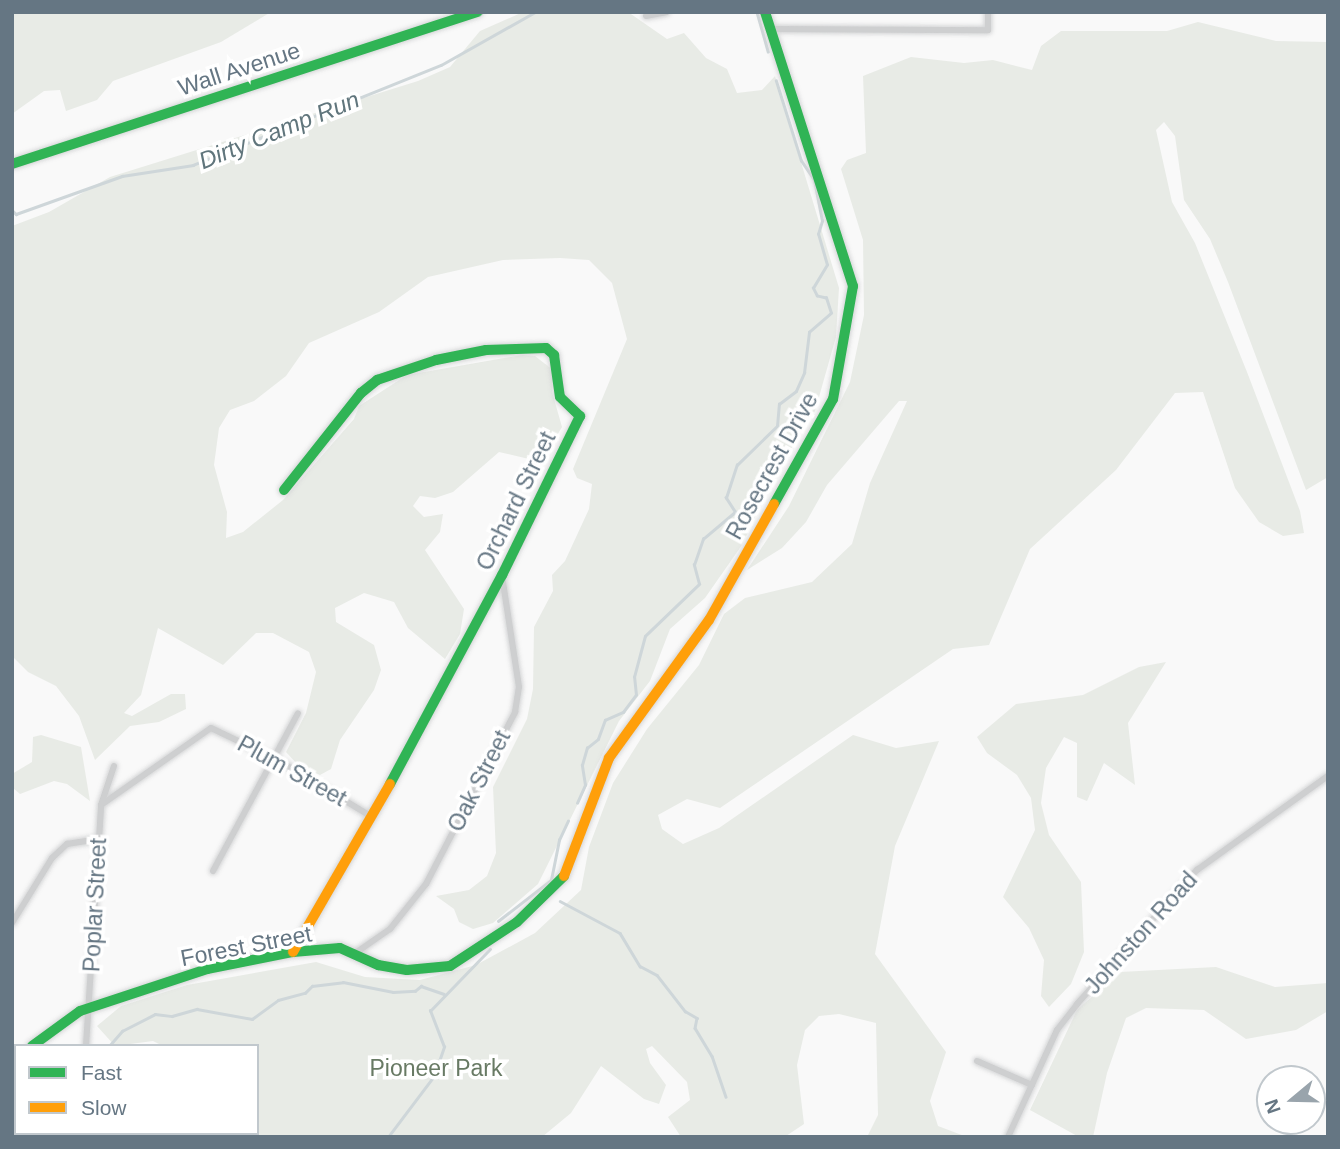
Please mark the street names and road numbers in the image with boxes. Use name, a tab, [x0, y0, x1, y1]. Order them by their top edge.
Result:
street label: Wall Avenue	[174, 36, 304, 102]
street label: Rosecrest Drive	[720, 388, 824, 544]
street label: Orchard Street	[471, 427, 561, 575]
street label: Oak Street	[442, 726, 516, 836]
street label: Plum Street	[233, 730, 351, 812]
street label: Poplar Street	[78, 837, 112, 973]
street label: Johnston Road	[1079, 866, 1203, 1000]
street label: Forest Street	[178, 920, 314, 972]

